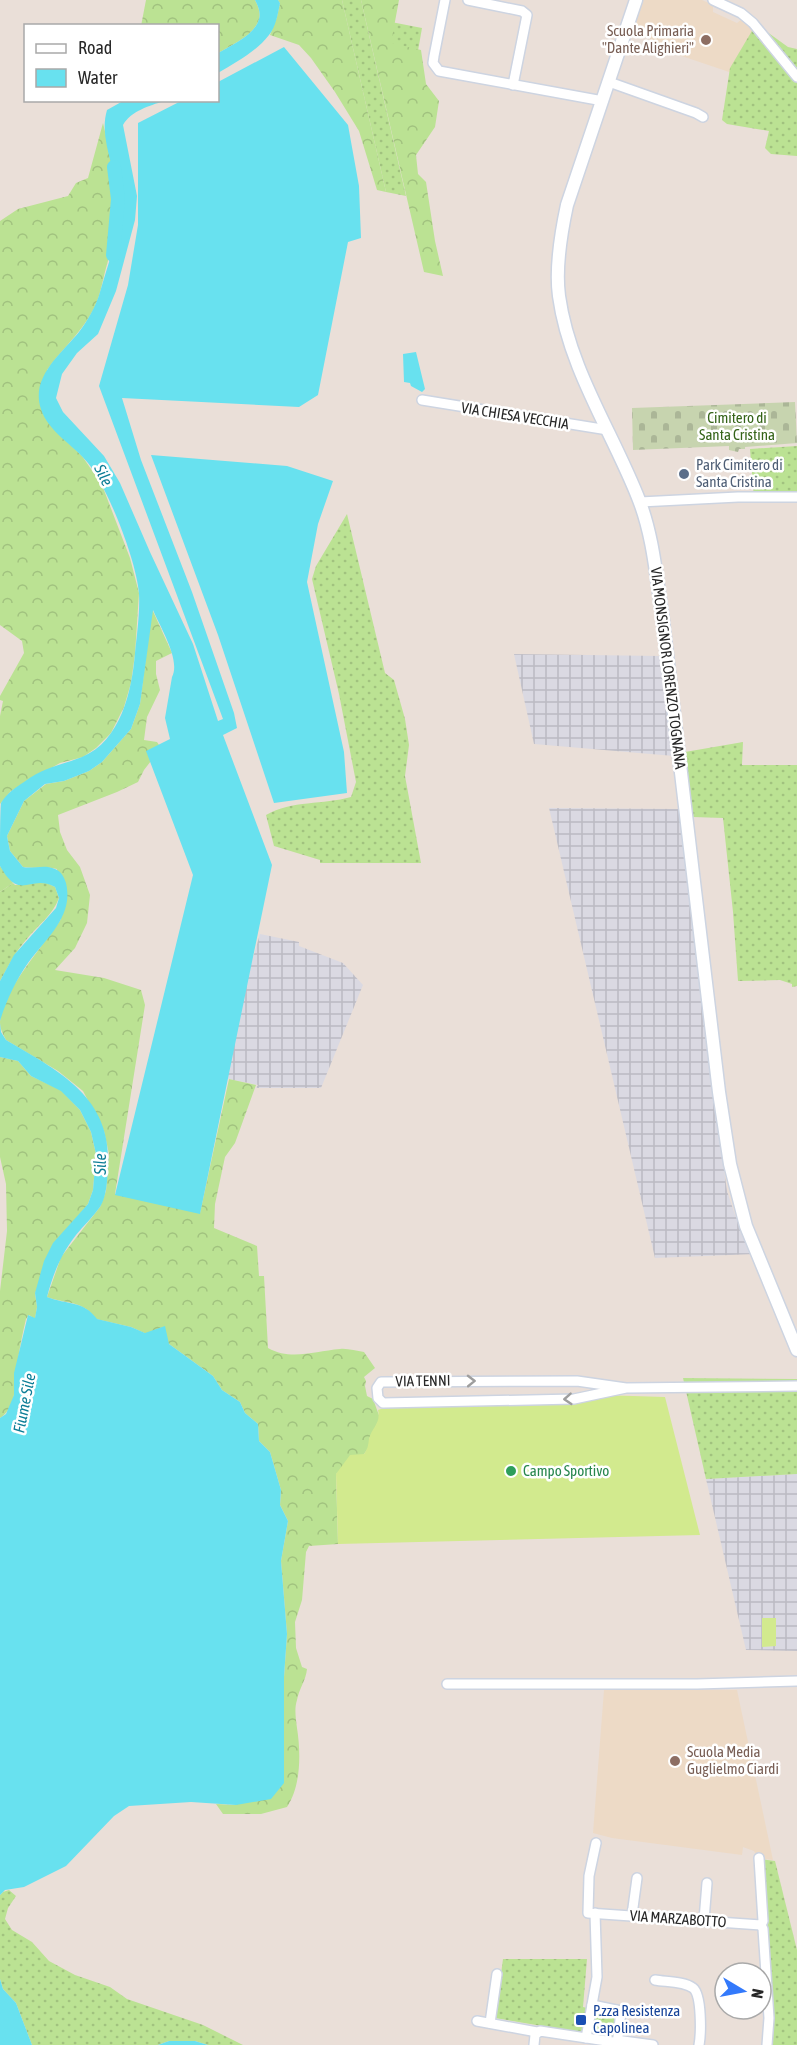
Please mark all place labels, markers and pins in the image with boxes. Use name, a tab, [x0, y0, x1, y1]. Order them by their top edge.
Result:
place label: Scuola Primaria "Dante Alighieri"	[602, 22, 694, 56]
marker: Scuola Primaria "Dante Alighieri"	[699, 33, 713, 47]
place label: Park Cimitero di Santa Cristina	[696, 456, 783, 490]
marker: Park Cimitero di Santa Cristina	[677, 467, 691, 481]
place label: Campo Sportivo	[523, 1462, 609, 1479]
marker: Campo Sportivo	[504, 1464, 518, 1478]
place label: Scuola Media Guglielmo Ciardi	[687, 1743, 779, 1777]
marker: Scuola Media Guglielmo Ciardi	[668, 1754, 682, 1768]
place label: P.zza Resistenza Capolinea	[593, 2002, 680, 2036]
marker: P.zza Resistenza Capolinea	[574, 2013, 588, 2027]

